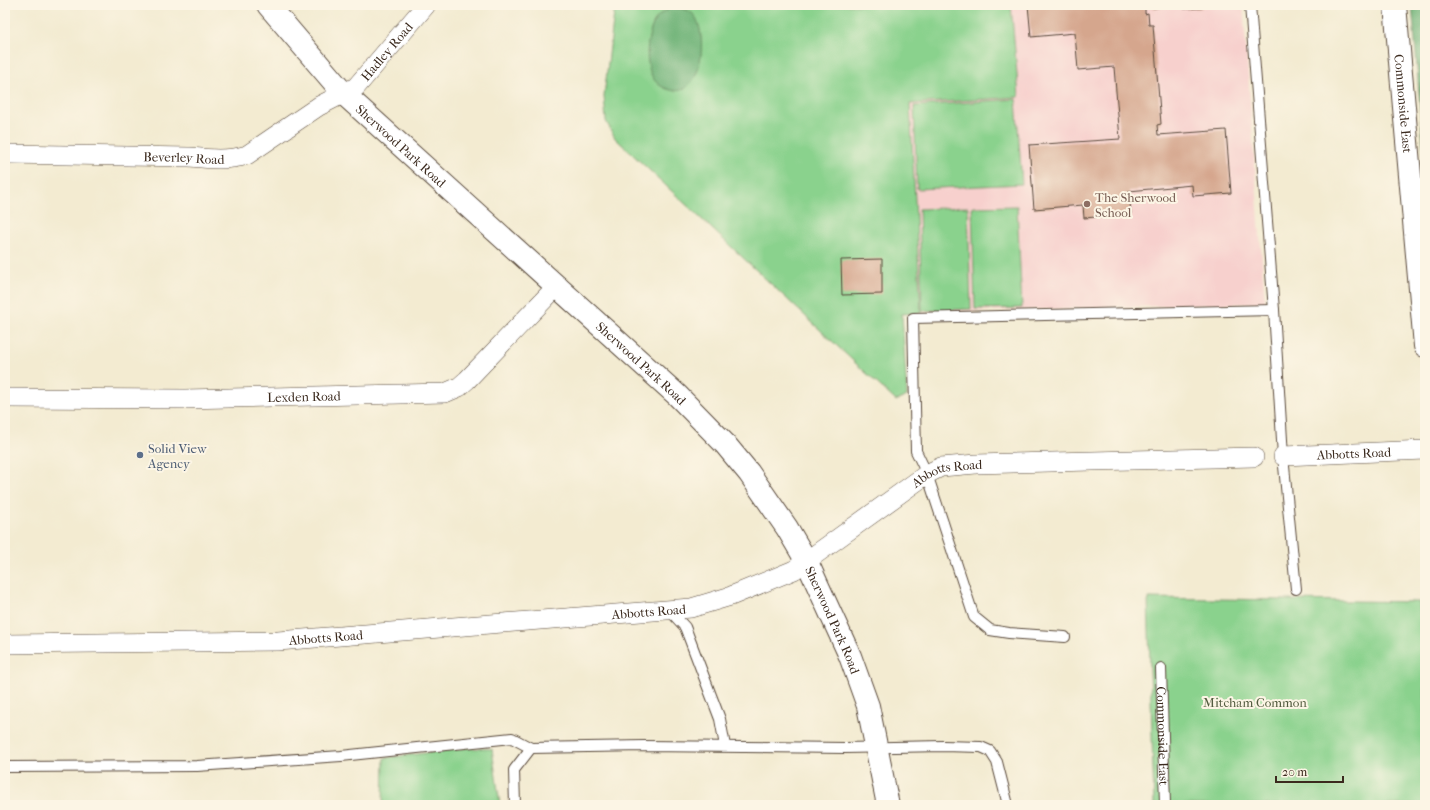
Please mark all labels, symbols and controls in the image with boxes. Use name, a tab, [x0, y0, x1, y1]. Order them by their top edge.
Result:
street label: Hadley Road	[358, 19, 416, 84]
street label: Commonside East	[1391, 54, 1415, 154]
street label: Sherwood Park Road	[353, 101, 450, 191]
street label: Beverley Road	[143, 149, 226, 167]
place label: The Sherwood School	[1095, 190, 1177, 220]
marker: The Sherwood School	[1082, 199, 1092, 209]
street label: Sherwood Park Road	[593, 319, 690, 409]
street label: Lexden Road	[267, 388, 342, 405]
place label: Solid View Agency	[147, 441, 207, 471]
street label: Abbotts Road	[1315, 444, 1392, 463]
marker: Solid View Agency	[135, 450, 145, 460]
street label: Abbotts Road	[908, 457, 983, 491]
street label: Sherwood Park Road	[802, 564, 863, 677]
street label: Abbotts Road	[610, 601, 687, 622]
street label: Abbotts Road	[287, 627, 364, 648]
street label: Commonside East	[1154, 686, 1171, 786]
park label: Mitcham Common	[1203, 695, 1307, 710]
scale bar	[1276, 758, 1343, 784]
text: 20 m	[1282, 765, 1307, 779]

